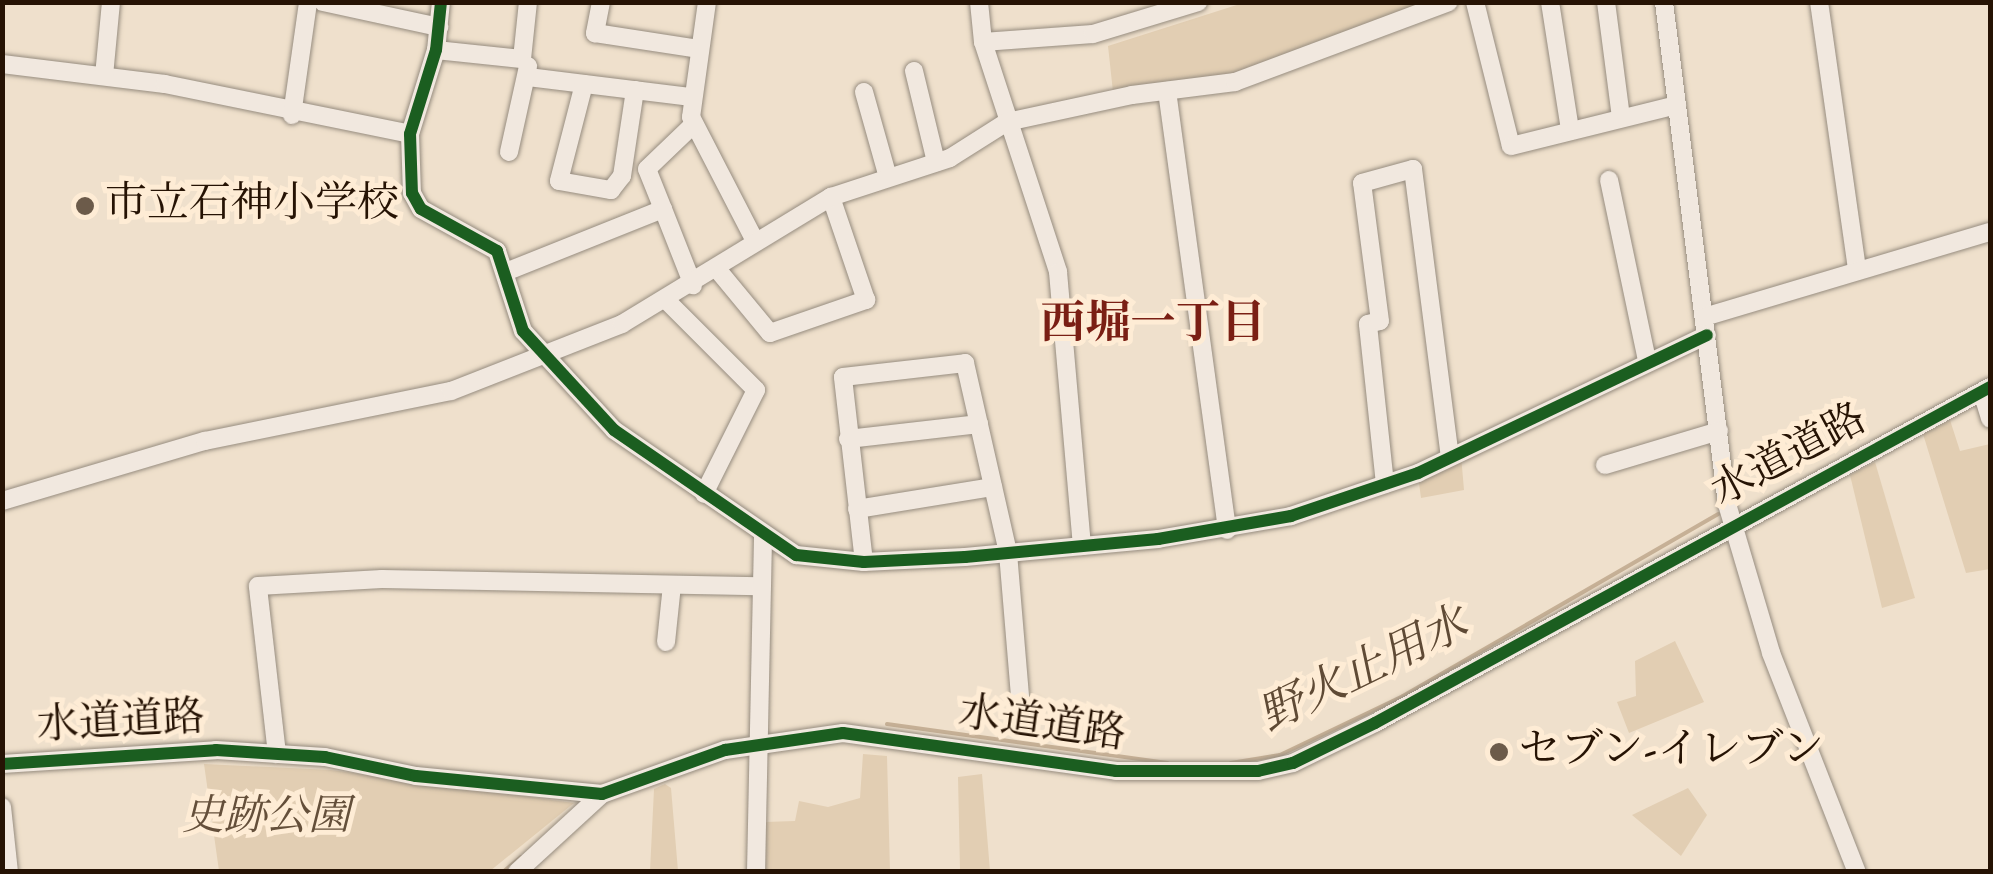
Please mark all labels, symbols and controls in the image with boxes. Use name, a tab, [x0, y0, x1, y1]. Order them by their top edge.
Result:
place label: 市立石神小学校	[105, 181, 399, 231]
marker: 市立石神小学校	[74, 195, 96, 217]
district label: 西堀一丁目	[1041, 300, 1265, 354]
street label: 水道道路	[1704, 395, 1876, 519]
water label: 野火止用水	[1252, 599, 1478, 747]
street label: 水道道路	[955, 689, 1129, 763]
street label: 水道道路	[36, 694, 206, 754]
place label: セブン-イレブン	[1519, 727, 1827, 777]
marker: セブン-イレブン	[1488, 741, 1510, 763]
park label: 史跡公園	[182, 794, 350, 844]

